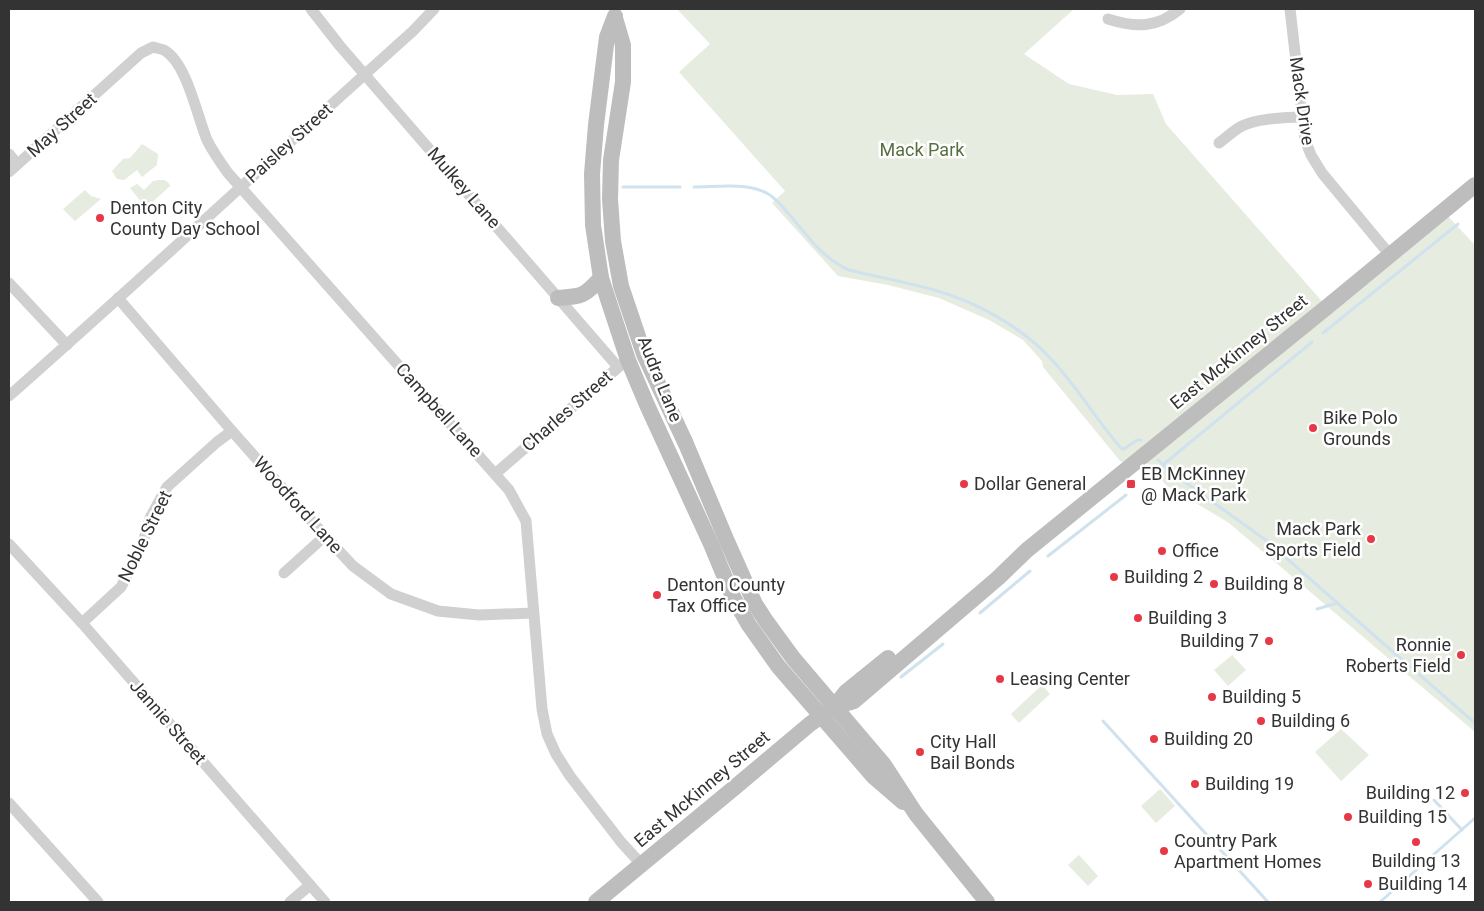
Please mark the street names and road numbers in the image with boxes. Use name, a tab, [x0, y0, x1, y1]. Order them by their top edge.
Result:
street label: Mack Drive	[1286, 55, 1319, 146]
street label: May Street	[23, 88, 101, 161]
street label: Paisley Street	[241, 98, 336, 187]
street label: Mulkey Lane	[424, 143, 505, 232]
street label: East McKinney Street	[1166, 290, 1312, 413]
street label: Audra Lane	[634, 333, 687, 425]
street label: Campbell Lane	[392, 358, 487, 461]
street label: Charles Street	[517, 366, 616, 456]
street label: Woodford Lane	[250, 452, 347, 557]
street label: Noble Street	[113, 487, 176, 585]
street label: Jannie Street	[126, 675, 211, 768]
street label: East McKinney Street	[630, 726, 774, 851]

